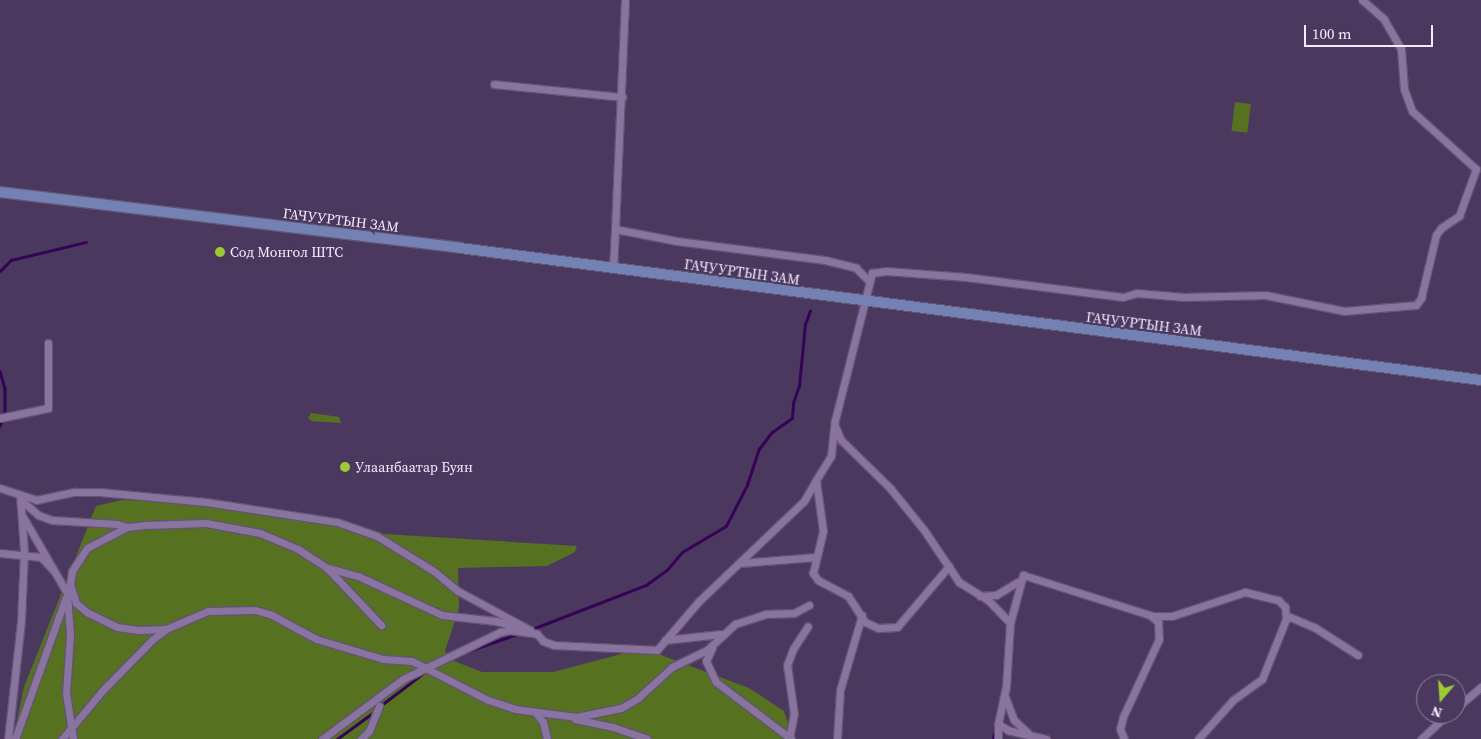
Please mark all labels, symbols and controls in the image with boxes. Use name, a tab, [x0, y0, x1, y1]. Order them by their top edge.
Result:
scale bar	[1306, 15, 1435, 47]
text: 100 m	[1312, 23, 1352, 44]
street label: ГАЧУУРТЫН ЗАМ	[282, 205, 400, 235]
place label: Сод Монгол ШТС	[230, 244, 343, 260]
marker: Сод Монгол ШТС	[214, 246, 226, 258]
street label: ГАЧУУРТЫН ЗАМ	[683, 256, 801, 288]
street label: ГАЧУУРТЫН ЗАМ	[1085, 309, 1203, 339]
place label: Улаанбаатар Буян	[355, 459, 473, 475]
marker: Улаанбаатар Буян	[339, 461, 351, 473]
north arrow	[1416, 674, 1466, 724]
text: N	[1429, 701, 1445, 723]

